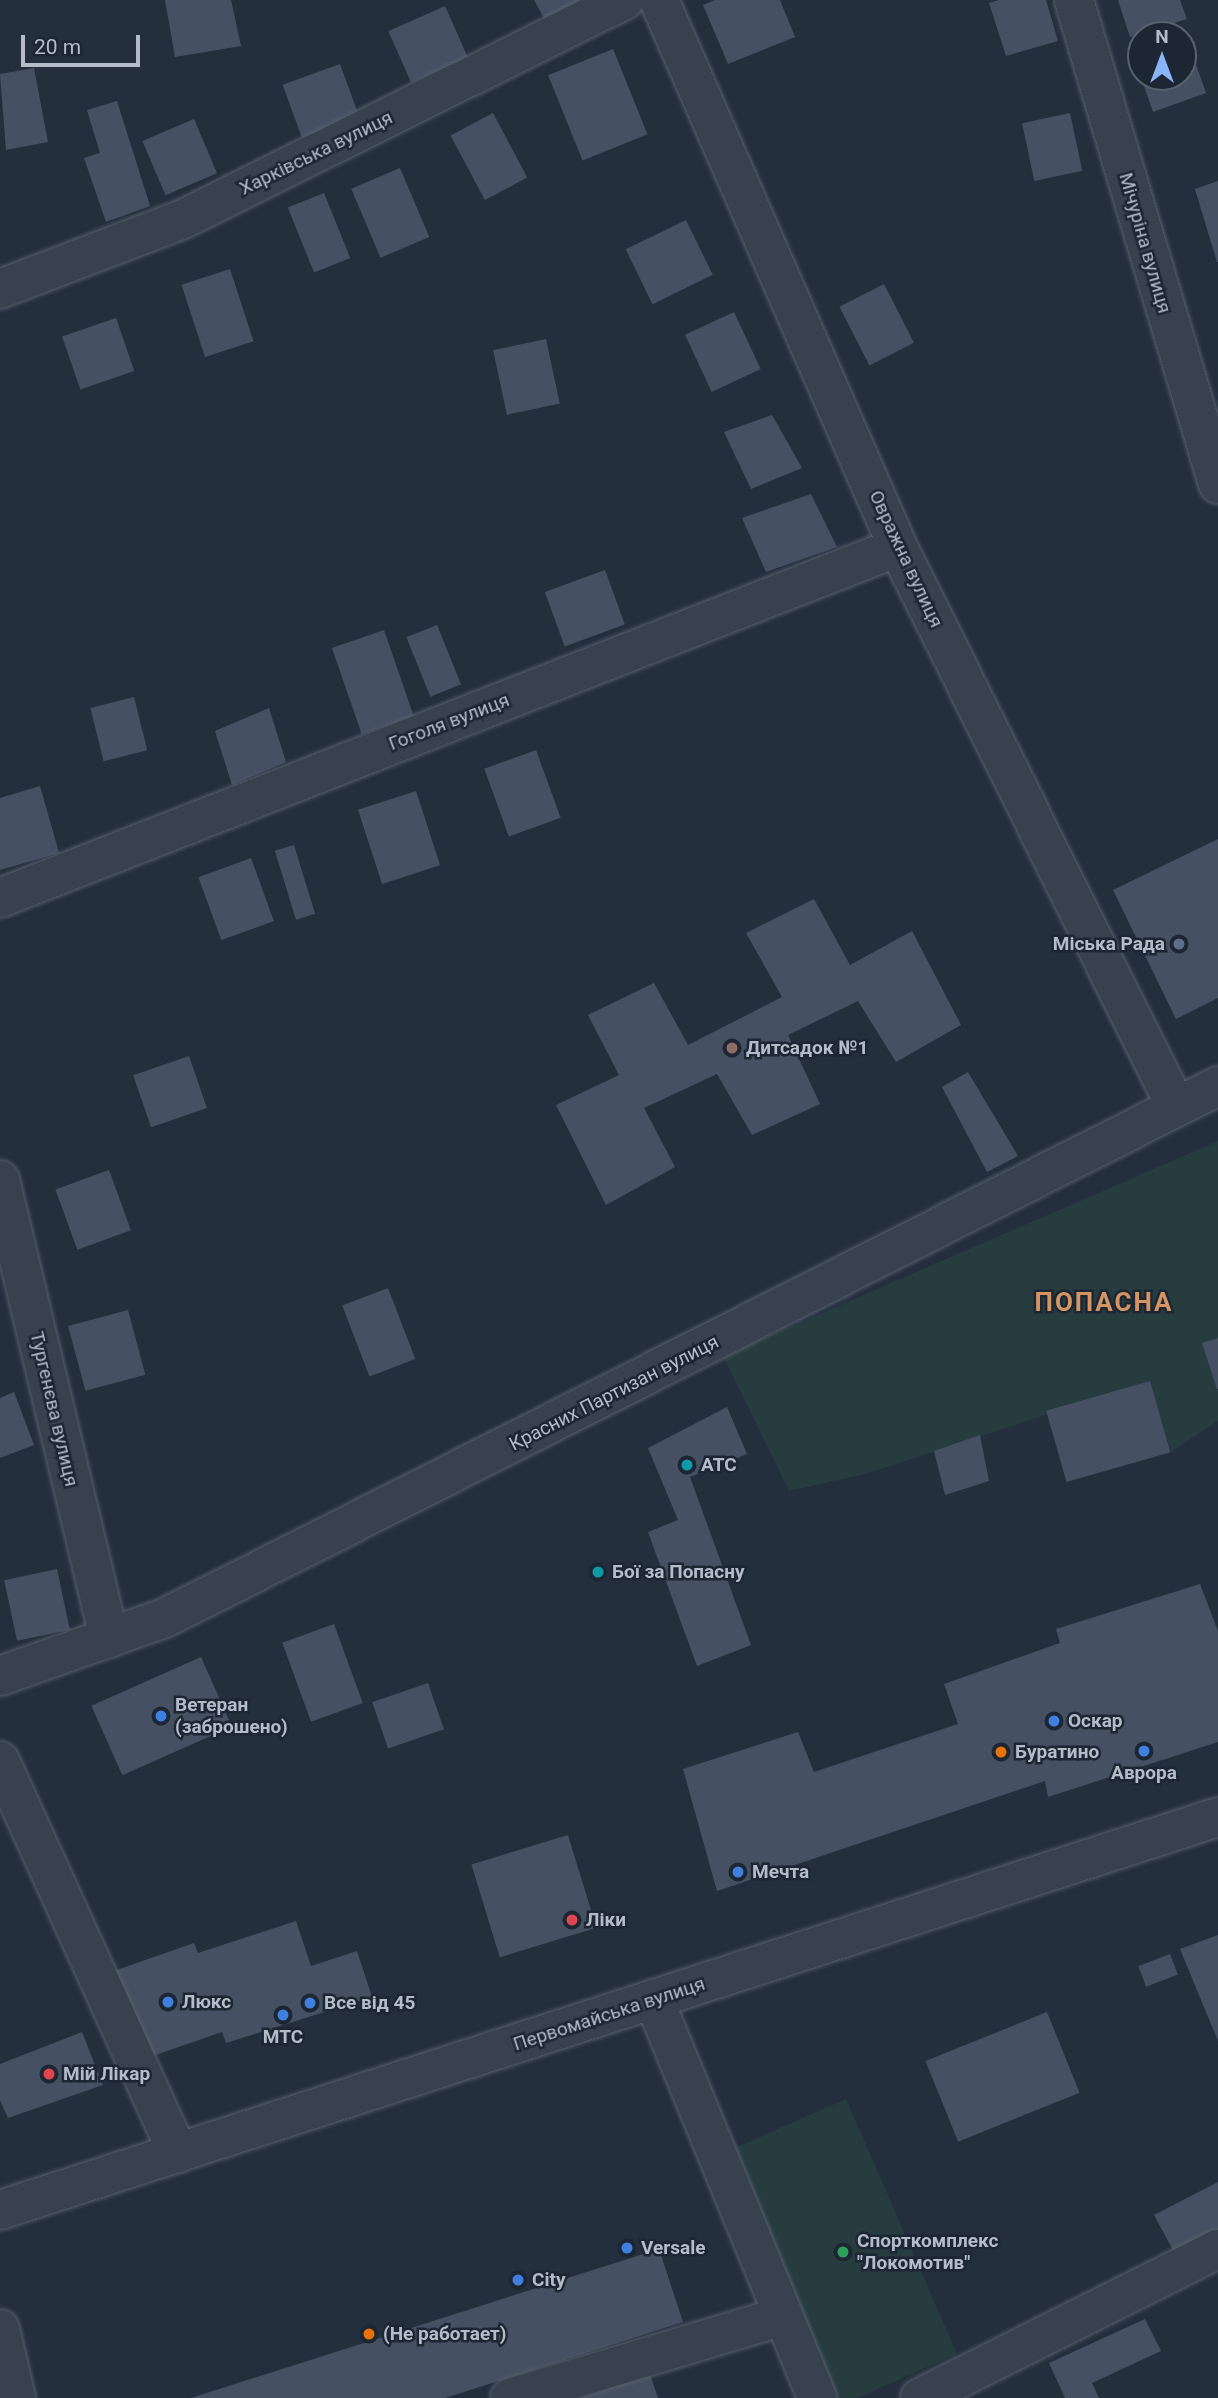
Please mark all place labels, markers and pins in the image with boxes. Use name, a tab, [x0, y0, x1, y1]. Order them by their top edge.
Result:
place label: Міська Рада	[1053, 933, 1165, 955]
marker: Міська Рада	[1171, 936, 1187, 952]
place label: Дитсадок №1	[746, 1037, 868, 1059]
marker: Дитсадок №1	[724, 1040, 740, 1056]
place label: АТС	[701, 1454, 737, 1476]
marker: АТС	[679, 1457, 695, 1473]
place label: Бої за Попасну	[612, 1561, 744, 1583]
marker: Бої за Попасну	[590, 1564, 606, 1580]
place label: Ветеран (заброшено)	[175, 1694, 288, 1738]
marker: Ветеран (заброшено)	[153, 1708, 169, 1724]
place label: Оскар	[1068, 1710, 1123, 1732]
marker: Оскар	[1046, 1713, 1062, 1729]
place label: Буратино	[1015, 1741, 1099, 1763]
marker: Аврора	[1136, 1743, 1152, 1759]
marker: Буратино	[993, 1744, 1009, 1760]
place label: Аврора	[1111, 1762, 1177, 1784]
place label: Мечта	[752, 1861, 809, 1883]
marker: Мечта	[730, 1864, 746, 1880]
place label: Ліки	[586, 1909, 626, 1931]
marker: Ліки	[564, 1912, 580, 1928]
place label: Люкс	[182, 1991, 231, 2013]
place label: Все від 45	[324, 1992, 415, 2014]
marker: Люкс	[160, 1994, 176, 2010]
marker: Все від 45	[302, 1995, 318, 2011]
marker: МТС	[275, 2007, 291, 2023]
place label: МТС	[263, 2026, 303, 2048]
place label: Мій Лікар	[63, 2063, 150, 2085]
marker: Мій Лікар	[41, 2066, 57, 2082]
place label: Спорткомплекс "Локомотив"	[857, 2230, 998, 2274]
place label: Versale	[641, 2237, 705, 2259]
marker: Versale	[619, 2240, 635, 2256]
marker: Спорткомплекс "Локомотив"	[835, 2244, 851, 2260]
place label: City	[532, 2269, 565, 2291]
marker: City	[510, 2272, 526, 2288]
place label: (Не работает)	[383, 2323, 506, 2345]
marker: (Не работает)	[361, 2326, 377, 2342]

